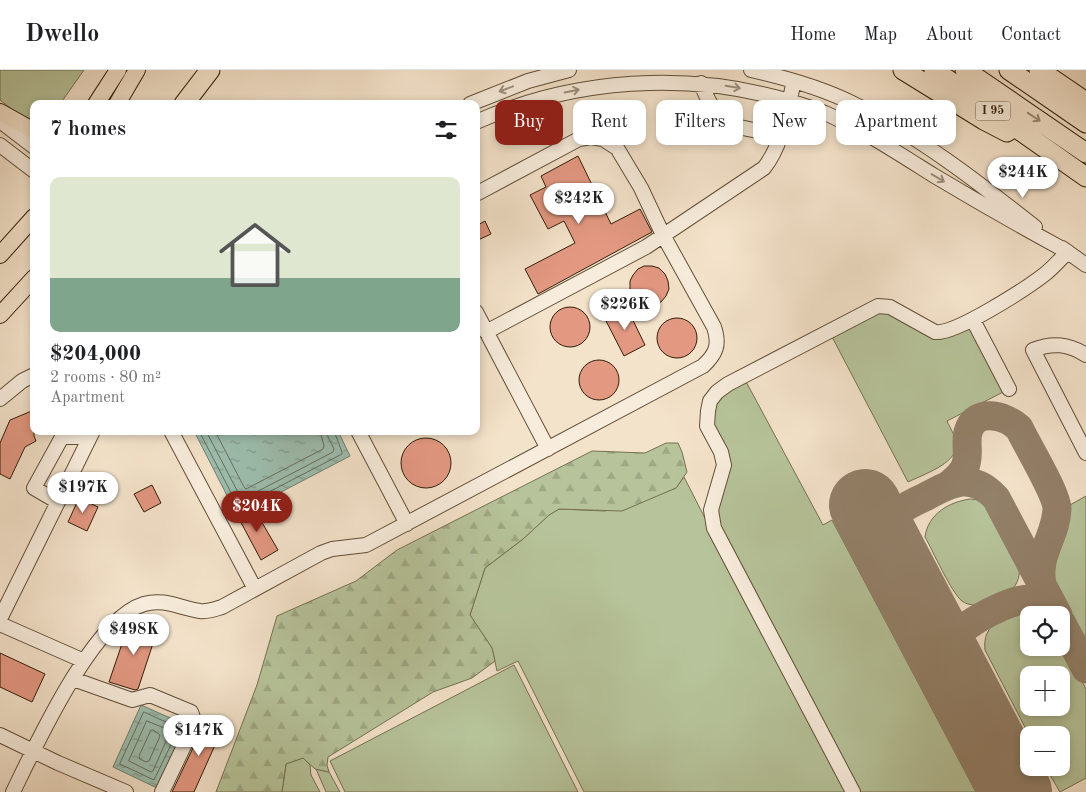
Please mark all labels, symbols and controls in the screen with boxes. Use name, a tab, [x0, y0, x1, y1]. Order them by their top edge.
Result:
text: Dwello	[25, 23, 99, 47]
text: Home	[790, 26, 836, 44]
text: Map	[864, 26, 897, 44]
text: About	[925, 26, 973, 44]
text: Contact	[1001, 26, 1061, 44]
one-way arrow	[725, 83, 741, 93]
one-way arrow	[499, 85, 514, 94]
one-way arrow	[564, 85, 580, 95]
chip: Buy	[495, 100, 563, 145]
chip: Rent	[573, 100, 646, 145]
chip: Filters	[656, 100, 743, 145]
chip: New	[753, 100, 826, 145]
chip: Apartment	[836, 100, 956, 145]
road number: I 95	[976, 101, 1010, 120]
one-way arrow	[1026, 112, 1040, 122]
icon: filters	[432, 116, 460, 144]
text: 7 homes	[50, 119, 126, 140]
pin: $244K	[988, 156, 1058, 199]
text: $244K	[998, 165, 1048, 181]
one-way arrow	[930, 173, 944, 183]
pin: $242K	[544, 182, 614, 225]
text: $242K	[554, 191, 604, 207]
icon: home	[210, 210, 300, 300]
pin: $226K	[590, 288, 660, 331]
text: $226K	[600, 297, 650, 313]
text: $204,000	[50, 344, 141, 365]
text: 2 rooms · 80 m²	[50, 370, 161, 386]
text: Apartment	[50, 390, 125, 406]
pin: $197K	[48, 472, 118, 514]
text: $197K	[58, 480, 108, 496]
pin: $204K	[222, 490, 292, 533]
text: $204K	[232, 499, 282, 515]
map controls	[1020, 606, 1070, 776]
button: locate	[1020, 606, 1070, 656]
pin: $498K	[99, 614, 169, 656]
text: $498K	[109, 622, 159, 638]
button: +	[1020, 666, 1070, 716]
pin: $147K	[164, 714, 234, 757]
text: $147K	[174, 723, 224, 739]
button: −	[1020, 726, 1070, 776]

